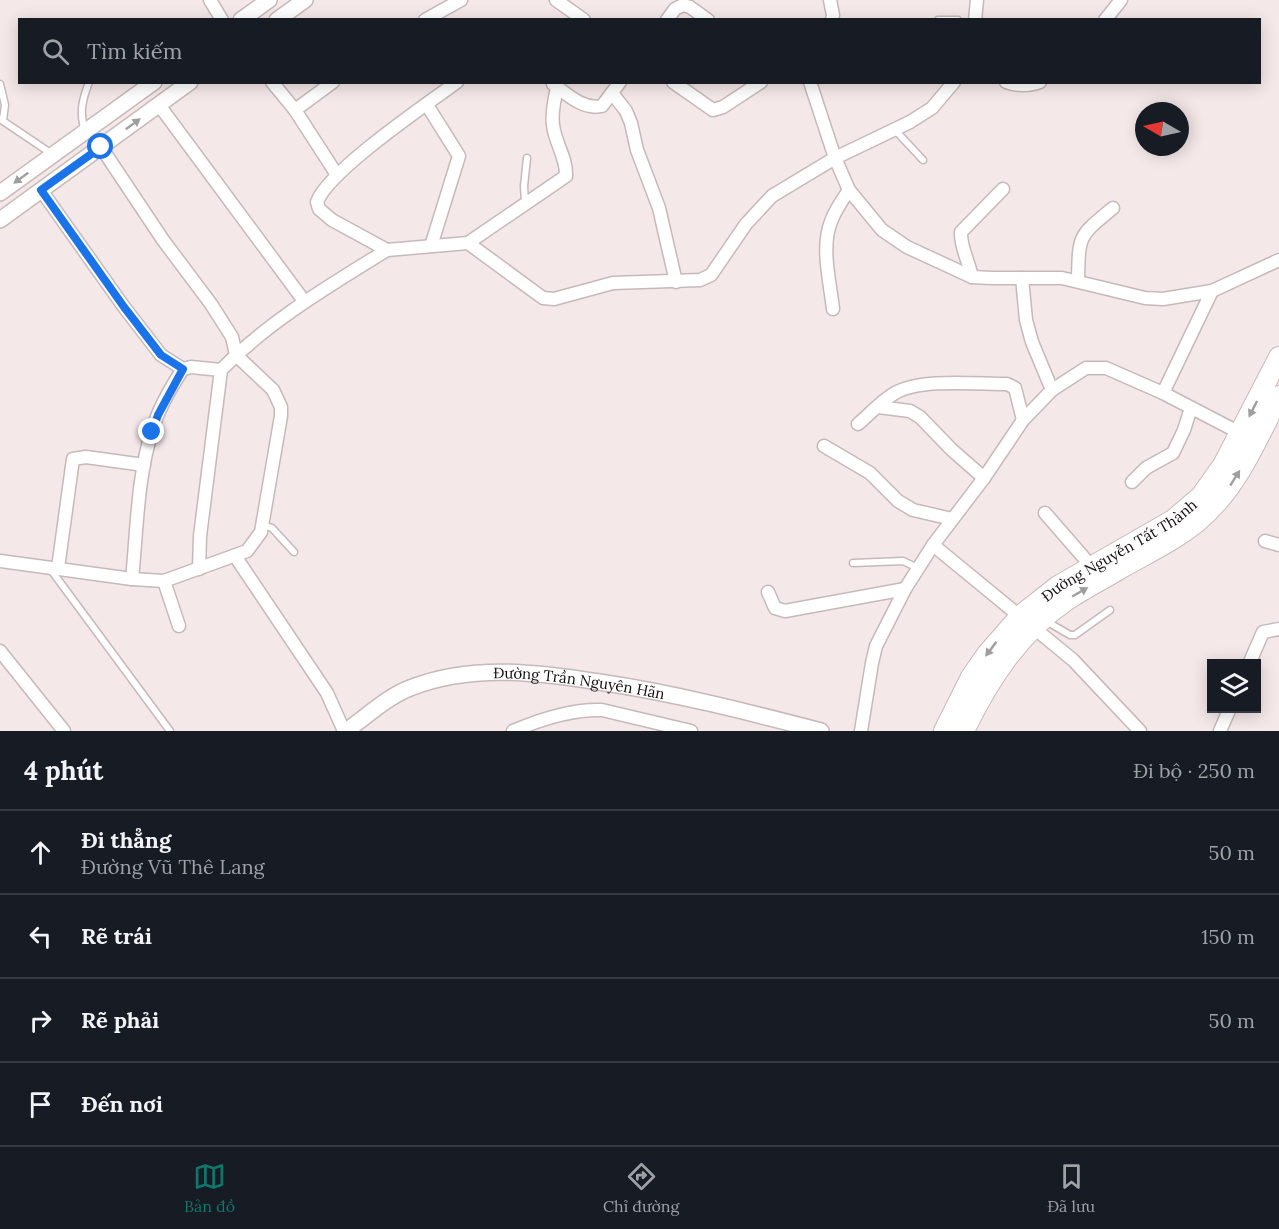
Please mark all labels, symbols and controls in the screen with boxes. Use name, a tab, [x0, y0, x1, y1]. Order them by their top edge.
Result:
search box	[18, 18, 1261, 84]
icon: search	[39, 35, 72, 68]
text: Tìm kiếm	[87, 37, 182, 65]
north arrow	[1135, 102, 1189, 156]
one-way arrow	[124, 118, 140, 130]
route start	[87, 133, 113, 159]
one-way arrow	[13, 172, 29, 184]
one-way arrow	[1248, 400, 1258, 418]
route end	[138, 418, 164, 444]
one-way arrow	[1229, 469, 1240, 486]
street label: Đường Nguyễn Tất Thành	[1037, 495, 1200, 605]
one-way arrow	[1072, 587, 1089, 597]
one-way arrow	[985, 640, 997, 656]
map controls	[1207, 659, 1261, 713]
button: layers	[1207, 659, 1261, 713]
street label: Đường Trần Nguyên Hãn	[493, 663, 667, 703]
text: 4 phút	[24, 754, 103, 787]
text: Đi bộ · 250 m	[1133, 758, 1255, 783]
text: Đi thẳng	[81, 826, 171, 854]
icon: ahead	[24, 836, 57, 869]
text: 50 m	[1209, 840, 1255, 865]
text: Đường Vũ Thê Lang	[81, 854, 265, 879]
icon: left	[24, 920, 57, 953]
text: Rẽ trái	[81, 922, 152, 950]
text: 150 m	[1201, 924, 1255, 949]
icon: right	[24, 1004, 57, 1037]
text: Rẽ phải	[81, 1006, 159, 1034]
text: 50 m	[1209, 1008, 1255, 1033]
icon: arrive	[24, 1088, 57, 1121]
text: Đến nơi	[81, 1090, 163, 1118]
tab: Bản đồ	[184, 1160, 235, 1216]
tab: Chỉ đường	[603, 1160, 679, 1216]
tab: Đã lưu	[1047, 1160, 1095, 1216]

